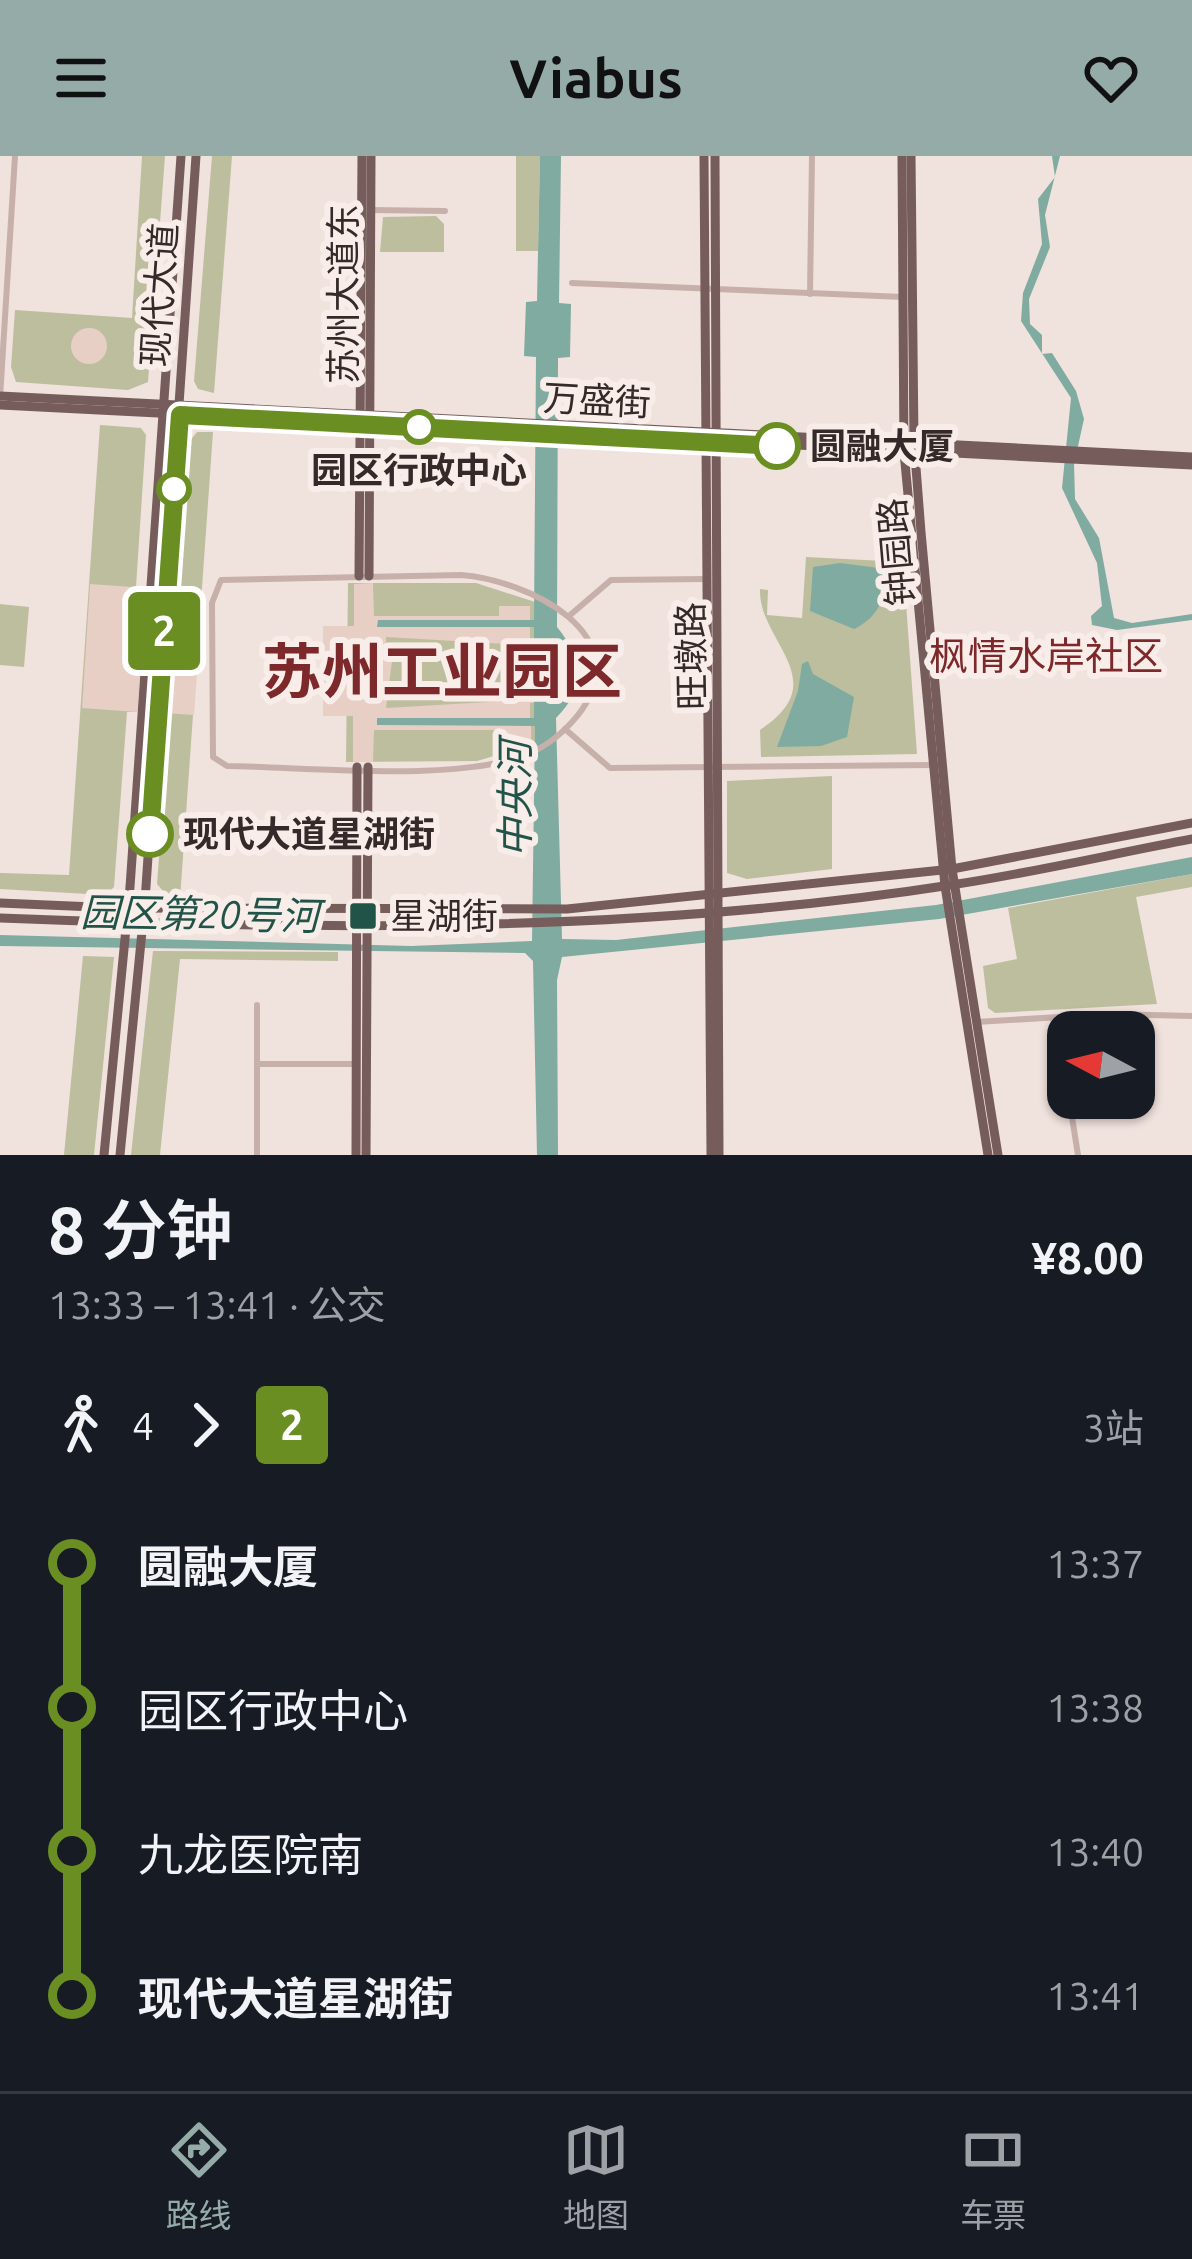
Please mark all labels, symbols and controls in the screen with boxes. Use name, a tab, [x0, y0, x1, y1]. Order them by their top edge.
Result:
icon: menu	[48, 45, 114, 111]
icon: heart	[1078, 45, 1144, 111]
text: Viabus	[509, 48, 683, 108]
street label: 苏州大道东	[322, 204, 363, 384]
street label: 现代大道	[133, 222, 184, 368]
street label: 万盛街	[542, 376, 652, 423]
marker: 园区行政中心	[403, 411, 435, 443]
marker: 圆融大厦	[755, 424, 799, 468]
place label: 圆融大厦	[810, 425, 954, 466]
place label: 园区行政中心	[311, 449, 527, 490]
unlabelled marker	[158, 473, 190, 505]
street label: 钟园路	[870, 496, 921, 608]
line badge: 2	[125, 592, 203, 670]
street label: 旺墩路	[669, 602, 712, 710]
text: 2	[152, 607, 176, 654]
district label: 枫情水岸社区	[929, 634, 1163, 677]
district label: 苏州工业园区	[262, 637, 622, 704]
water label: 中央河	[493, 734, 536, 858]
marker: 现代大道星湖街	[128, 812, 172, 856]
place label: 现代大道星湖街	[183, 813, 435, 854]
water label: 园区第20号河	[80, 890, 327, 937]
place label: 星湖街	[390, 895, 498, 936]
marker: 星湖街	[347, 900, 379, 932]
north arrow	[1047, 1011, 1155, 1119]
map controls	[1047, 1011, 1155, 1119]
text: 8 分钟	[48, 1192, 233, 1266]
text: ¥8.00	[1031, 1232, 1144, 1283]
text: 13:33 – 13:41 · 公交	[48, 1283, 386, 1326]
icon: walk	[48, 1392, 114, 1458]
icon: forward	[172, 1392, 238, 1458]
text: 2	[280, 1401, 304, 1448]
text: 4	[132, 1404, 154, 1447]
text: 3站	[1083, 1406, 1144, 1449]
text: 圆融大厦	[138, 1541, 318, 1592]
text: 13:37	[1046, 1542, 1144, 1585]
text: 园区行政中心	[138, 1685, 408, 1736]
text: 13:38	[1046, 1686, 1144, 1729]
text: 九龙医院南	[138, 1829, 363, 1880]
text: 13:40	[1046, 1830, 1144, 1873]
text: 现代大道星湖街	[138, 1973, 453, 2024]
text: 13:41	[1046, 1974, 1144, 2017]
tab: 路线	[166, 2117, 232, 2237]
tab: 地图	[563, 2117, 629, 2237]
tab: 车票	[960, 2117, 1026, 2237]

